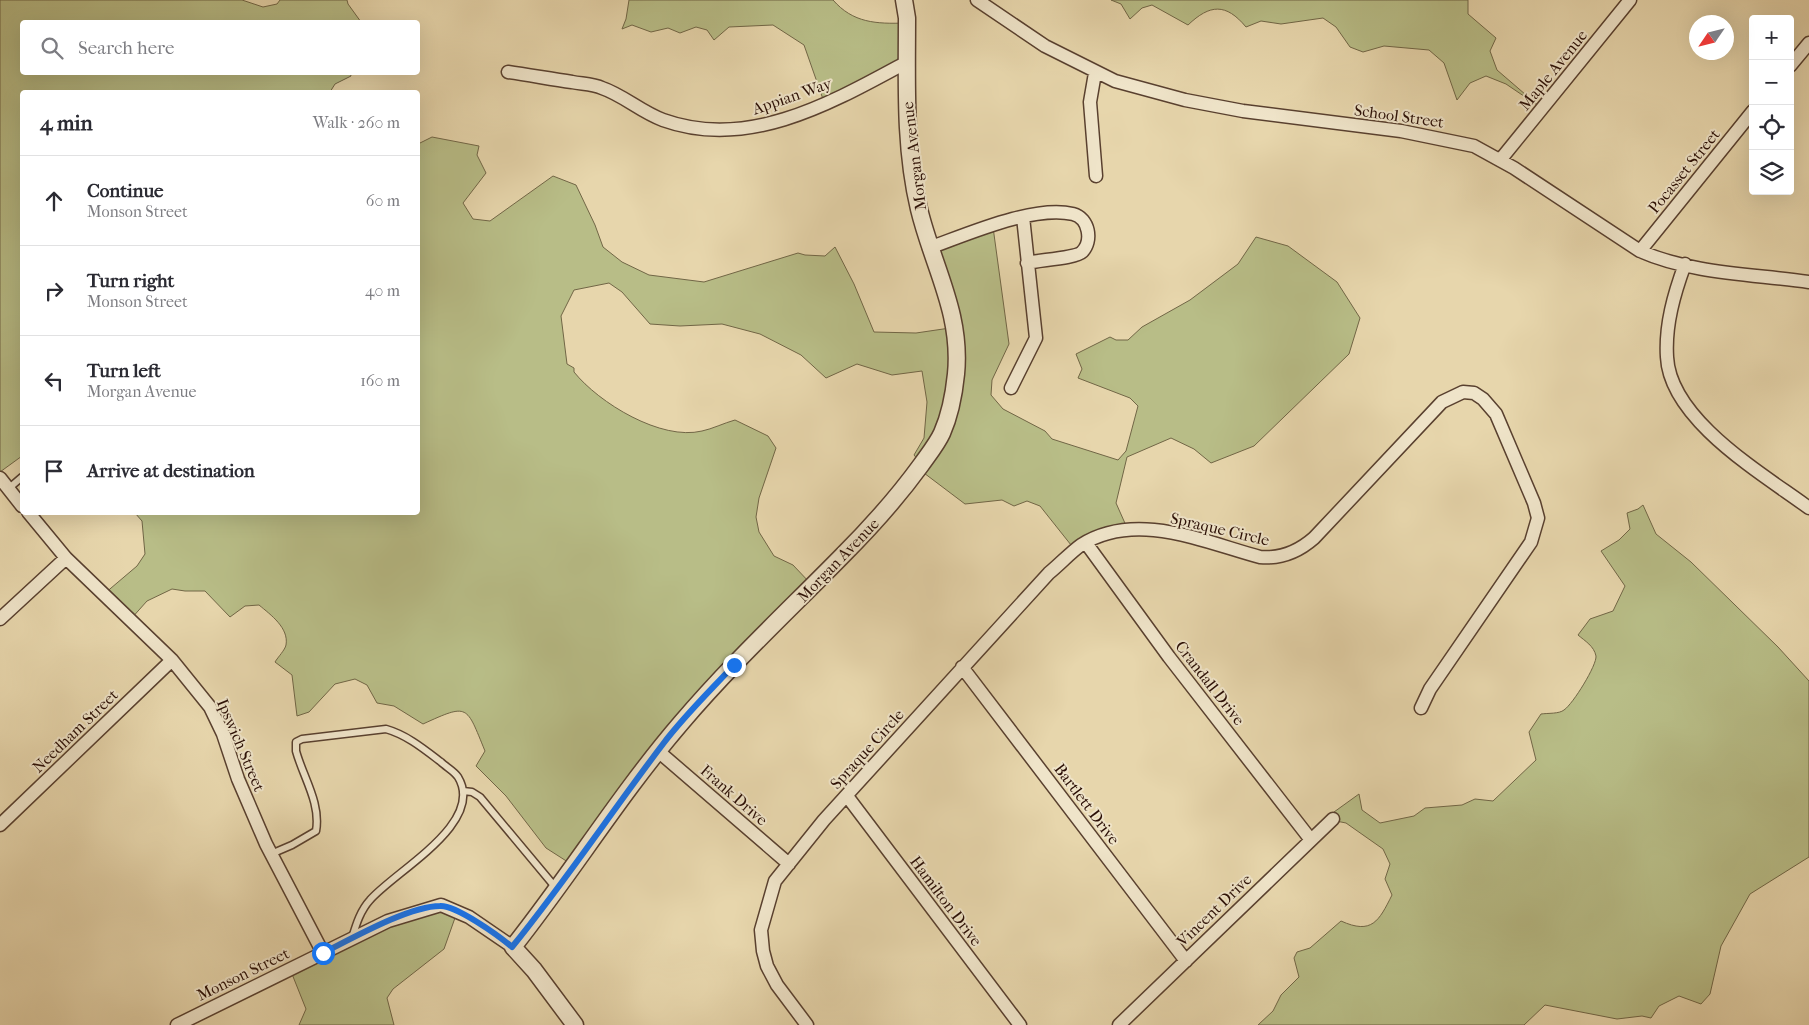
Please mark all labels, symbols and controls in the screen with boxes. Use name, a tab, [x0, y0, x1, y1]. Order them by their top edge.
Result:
north arrow	[1689, 15, 1734, 60]
map controls	[1749, 15, 1794, 195]
button: +	[1749, 15, 1794, 60]
search box	[20, 20, 420, 75]
street label: Maple Avenue	[1515, 26, 1591, 114]
icon: search	[38, 34, 66, 62]
text: Search here	[78, 37, 174, 59]
button: −	[1749, 60, 1794, 105]
street label: Appian Way	[749, 73, 835, 119]
street label: Morgan Avenue	[898, 100, 930, 211]
street label: School Street	[1353, 100, 1445, 132]
button: locate	[1749, 105, 1794, 150]
text: 4 min	[40, 111, 93, 135]
text: Walk · 260 m	[313, 113, 400, 132]
street label: Pocasset Street	[1644, 125, 1724, 217]
button: layers	[1749, 150, 1794, 195]
text: Continue	[87, 180, 163, 202]
icon: ahead	[40, 187, 68, 215]
text: 60 m	[366, 191, 400, 210]
text: Monson Street	[87, 202, 188, 221]
text: Turn right	[87, 270, 174, 292]
icon: right	[40, 277, 68, 305]
text: 40 m	[365, 281, 400, 300]
text: Monson Street	[87, 292, 188, 311]
text: Turn left	[87, 360, 161, 382]
icon: left	[40, 367, 68, 395]
text: 160 m	[360, 371, 400, 390]
text: Morgan Avenue	[87, 382, 197, 401]
icon: arrive	[40, 457, 68, 485]
text: Arrive at destination	[87, 460, 255, 482]
street label: Spraque Circle	[1169, 508, 1271, 550]
street label: Morgan Avenue	[793, 514, 883, 606]
street label: Crandall Drive	[1171, 637, 1249, 729]
route end	[723, 654, 746, 677]
street label: Needham Street	[28, 685, 122, 777]
street label: Ipswich Street	[213, 696, 269, 794]
street label: Spraque Circle	[826, 705, 908, 793]
street label: Bartlett Drive	[1050, 760, 1124, 848]
street label: Frank Drive	[697, 761, 772, 829]
street label: Hamilton Drive	[906, 852, 986, 950]
street label: Vincent Drive	[1172, 870, 1255, 951]
route start	[312, 942, 335, 965]
street label: Monson Street	[194, 943, 293, 1005]

